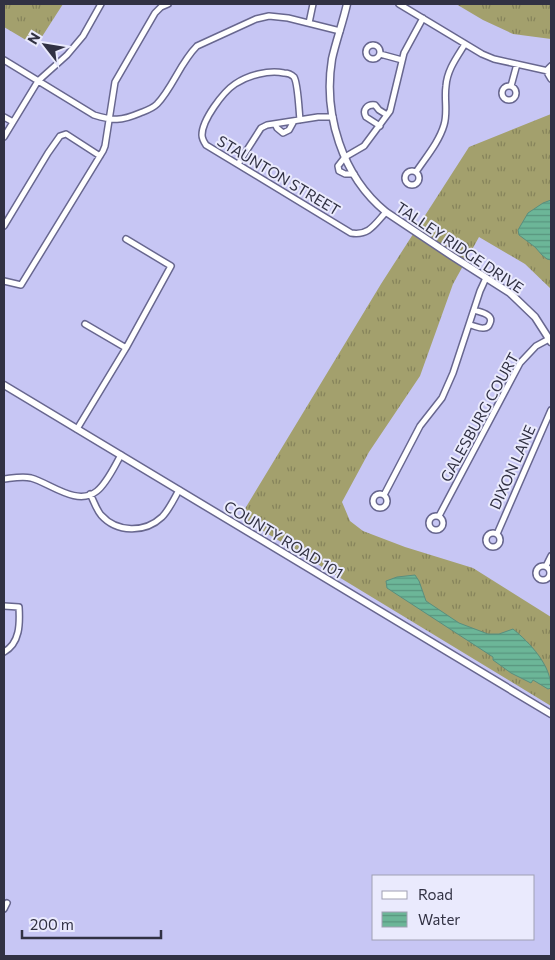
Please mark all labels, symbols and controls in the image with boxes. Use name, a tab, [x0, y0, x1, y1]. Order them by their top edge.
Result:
north arrow	[20, 20, 70, 70]
text: N	[23, 29, 43, 47]
street label: STAUNTON STREET	[214, 131, 344, 219]
street label: TALLEY RIDGE DRIVE	[393, 198, 527, 296]
street label: GALESBURG COURT	[436, 349, 522, 485]
street label: DIXON LANE	[485, 422, 539, 512]
street label: COUNTY ROAD 101	[221, 496, 347, 582]
legend	[372, 875, 535, 940]
text: Road	[418, 885, 453, 903]
scale bar	[22, 908, 161, 940]
text: Water	[418, 910, 460, 928]
text: 200 m	[30, 915, 74, 933]

